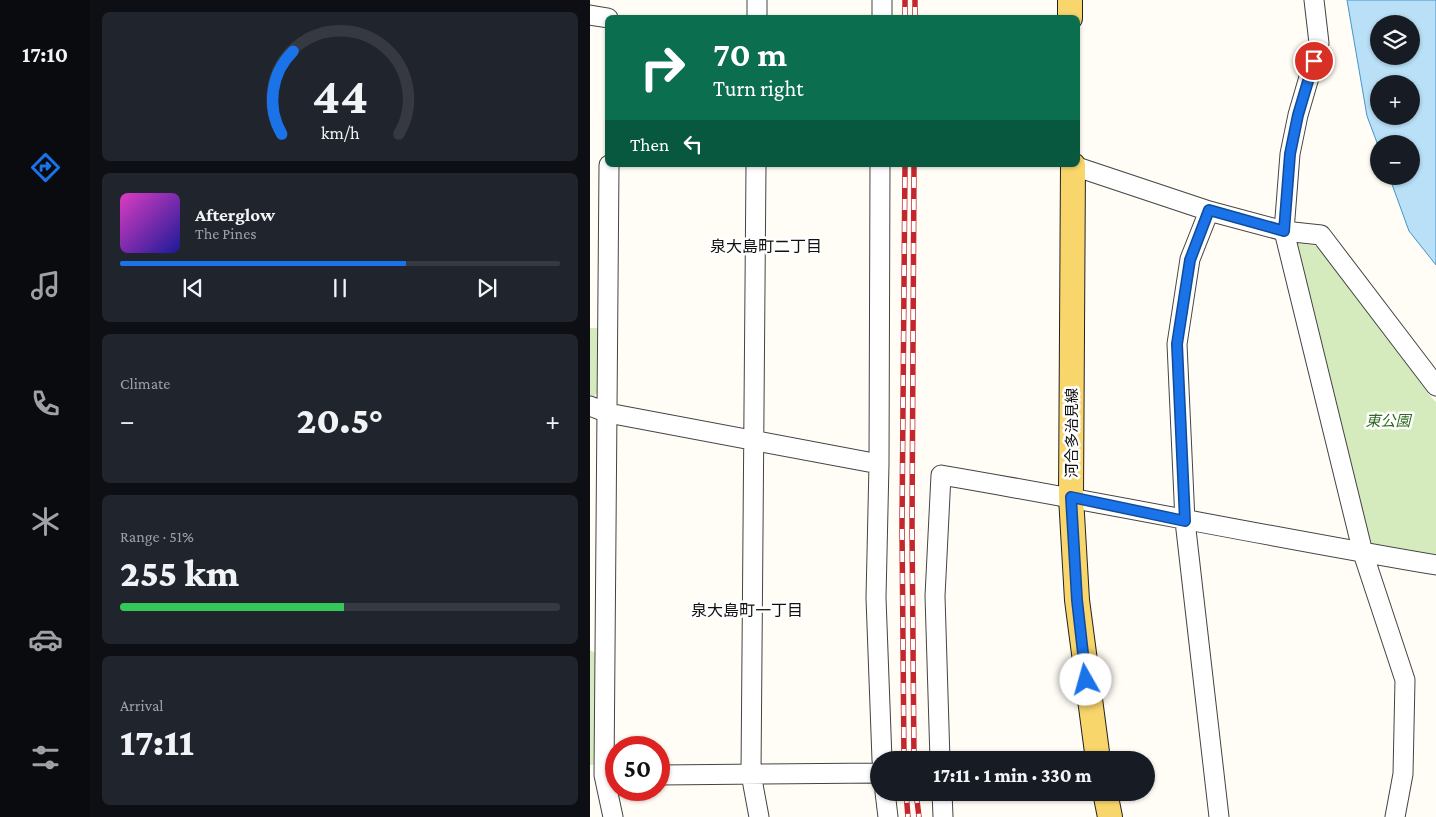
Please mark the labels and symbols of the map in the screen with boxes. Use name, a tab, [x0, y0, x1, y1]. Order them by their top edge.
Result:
pin	[1293, 40, 1335, 82]
district label: 泉大島町二丁目	[710, 238, 822, 255]
street label: 河合多治見線	[1064, 388, 1080, 478]
park label: 東公園	[1365, 413, 1412, 429]
district label: 泉大島町一丁目	[691, 602, 803, 619]
position arrow	[1059, 653, 1111, 705]
speed limit sign: 50	[605, 736, 670, 801]

